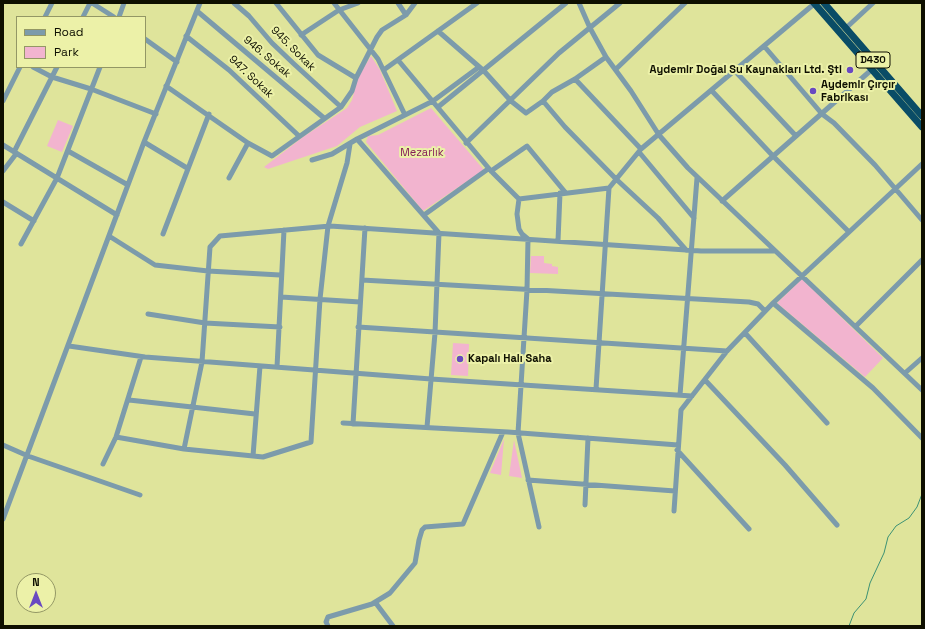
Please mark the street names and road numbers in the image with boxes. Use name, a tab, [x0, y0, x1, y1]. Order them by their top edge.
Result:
street label: 945. Sokak	[268, 24, 318, 74]
street label: 946. Sokak	[241, 33, 293, 81]
road number: D430	[856, 52, 890, 68]
street label: 947. Sokak	[226, 53, 276, 101]

